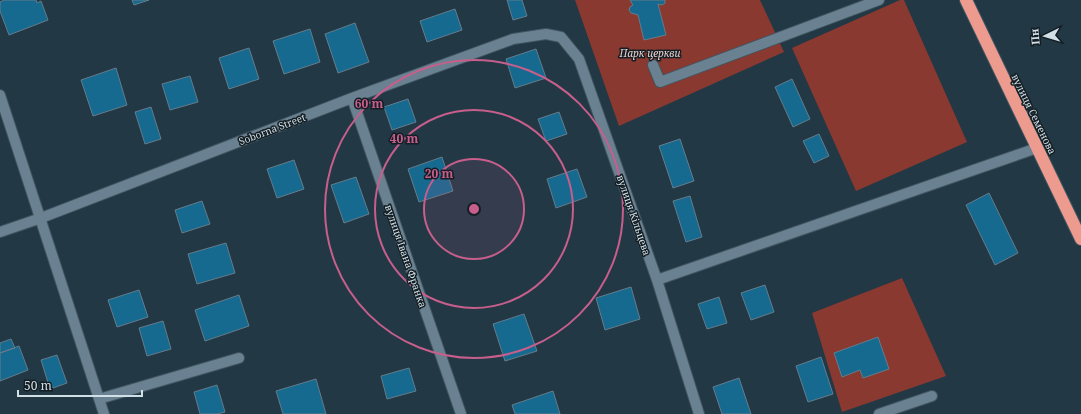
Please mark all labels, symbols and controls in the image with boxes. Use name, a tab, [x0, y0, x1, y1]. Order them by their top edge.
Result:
north arrow	[1025, 16, 1065, 56]
text: Пн	[1026, 28, 1043, 46]
park label: Парк церкви	[619, 46, 681, 60]
street label: вулиця Семенова	[1008, 71, 1060, 157]
text: 60 m	[355, 95, 383, 112]
street label: Soborna Street	[237, 110, 308, 148]
text: 40 m	[390, 130, 418, 147]
text: 20 m	[425, 165, 453, 182]
street label: вулиця Кільцева	[614, 173, 654, 257]
centre of rings	[467, 202, 481, 216]
street label: вулиця Івана Франка	[382, 203, 430, 310]
scale bar	[18, 372, 142, 398]
text: 50 m	[24, 377, 52, 394]

